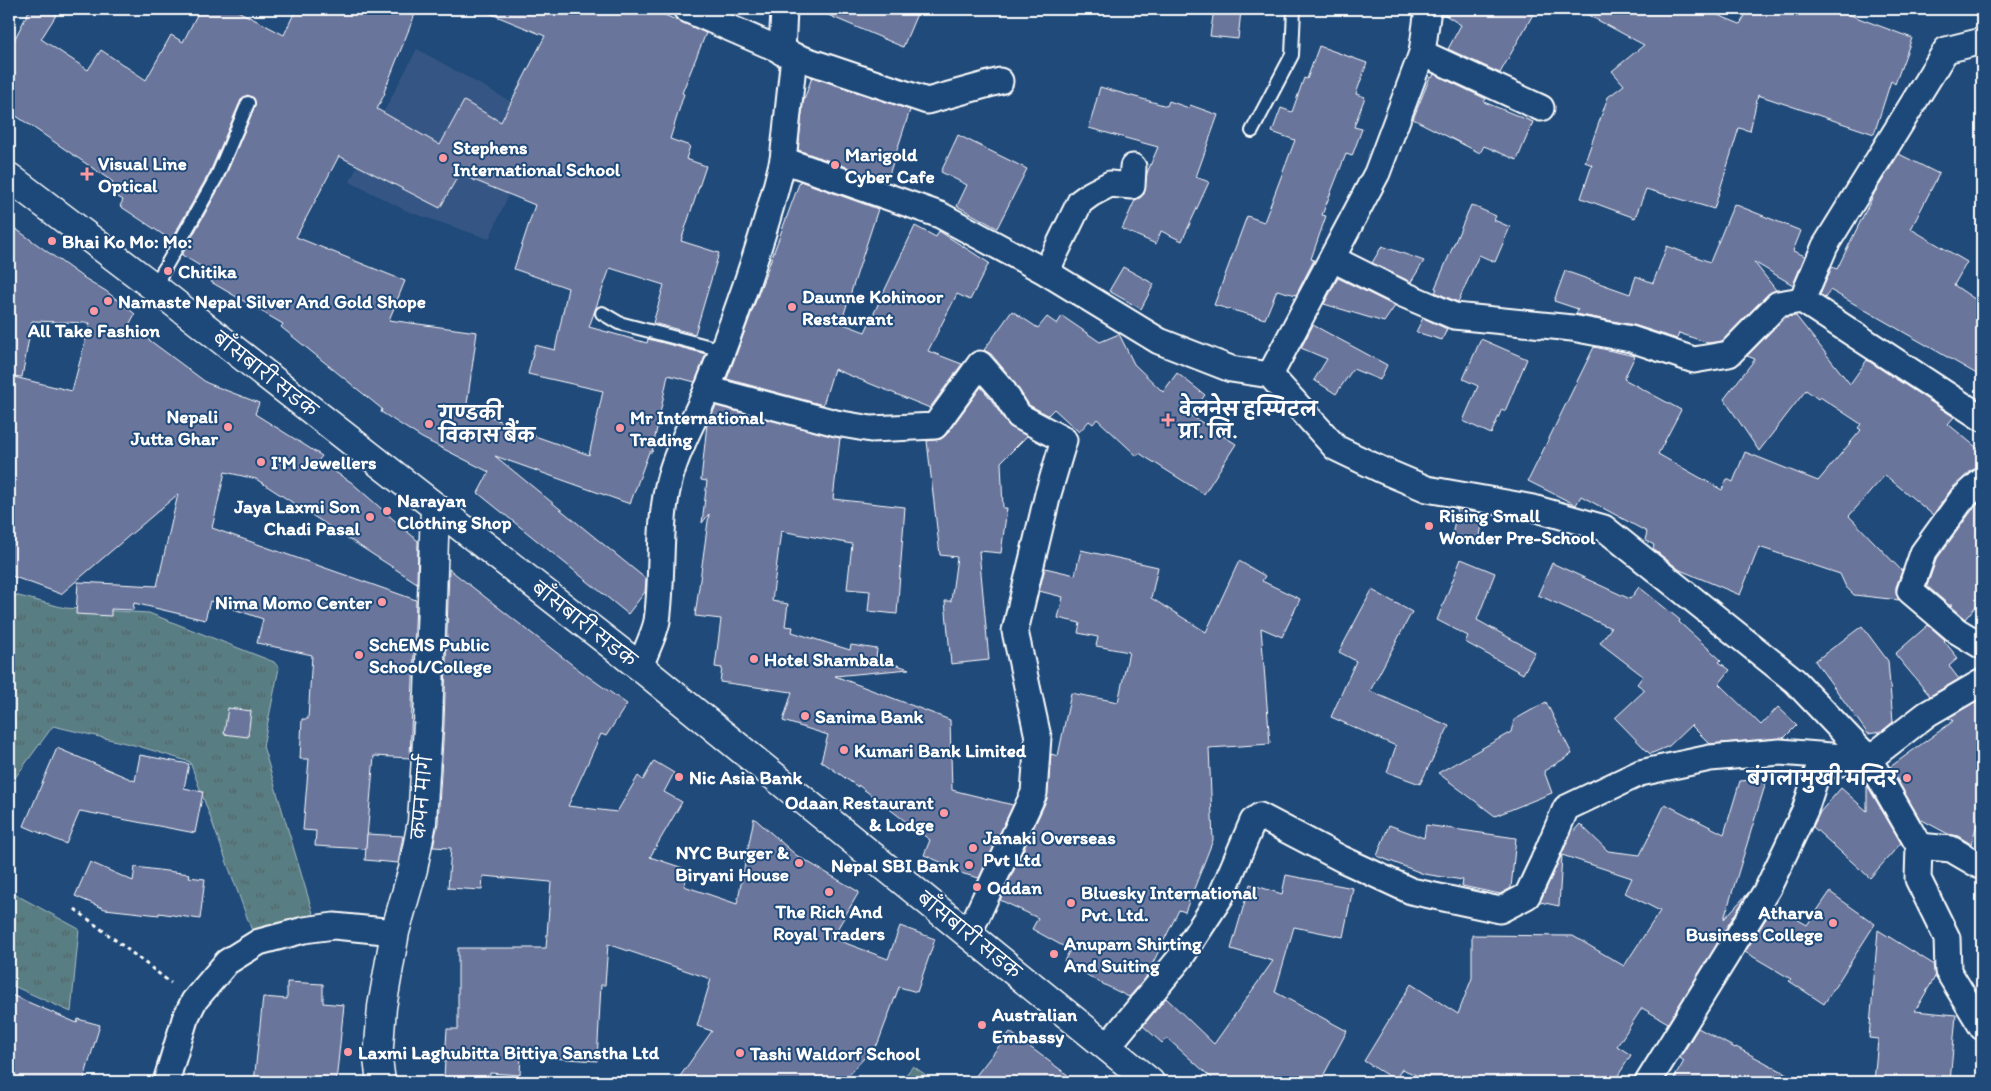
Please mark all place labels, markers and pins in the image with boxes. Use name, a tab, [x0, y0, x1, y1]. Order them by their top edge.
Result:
place label: Stephens International School	[453, 136, 621, 181]
place label: Marigold Cyber Cafe	[845, 143, 935, 188]
place label: Visual Line Optical	[98, 152, 187, 197]
marker: Stephens International School	[437, 152, 449, 164]
marker: Marigold Cyber Cafe	[829, 159, 841, 171]
marker: Visual Line Optical	[80, 167, 94, 181]
place label: Bhai Ko Mo: Mo:	[62, 230, 192, 253]
marker: Bhai Ko Mo: Mo:	[46, 235, 58, 247]
place label: Chitika	[178, 260, 237, 283]
marker: Chitika	[162, 265, 174, 277]
place label: Daunne Kohinoor Restaurant	[802, 285, 944, 330]
place label: Namaste Nepal Silver And Gold Shope	[118, 290, 426, 313]
marker: Namaste Nepal Silver And Gold Shope	[102, 295, 114, 307]
marker: Daunne Kohinoor Restaurant	[786, 301, 798, 313]
marker: All Take Fashion	[88, 305, 100, 317]
place label: All Take Fashion	[27, 319, 160, 342]
place label: वेलनेस हस्पिटल प्रा. लि.	[1177, 393, 1319, 443]
place label: गण्डकी विकास बैंक	[437, 398, 536, 447]
place label: Nepali Jutta Ghar	[130, 405, 219, 450]
place label: Mr International Trading	[629, 406, 765, 451]
marker: वेलनेस हस्पिटल प्रा. लि.	[1161, 413, 1175, 427]
marker: गण्डकी विकास बैंक	[423, 418, 435, 430]
marker: Nepali Jutta Ghar	[222, 421, 234, 433]
marker: Mr International Trading	[614, 422, 626, 434]
place label: I'M Jewellers	[271, 451, 377, 474]
marker: I'M Jewellers	[255, 456, 267, 468]
place label: Narayan Clothing Shop	[397, 489, 512, 534]
place label: Jaya Laxmi Son Chadi Pasal	[233, 495, 361, 540]
place label: Rising Small Wonder Pre-School	[1439, 504, 1596, 549]
marker: Narayan Clothing Shop	[381, 505, 393, 517]
marker: Jaya Laxmi Son Chadi Pasal	[364, 511, 376, 523]
marker: Rising Small Wonder Pre-School	[1423, 520, 1435, 532]
place label: Nima Momo Center	[215, 591, 373, 614]
marker: Nima Momo Center	[376, 596, 388, 608]
place label: SchEMS Public School/College	[369, 633, 492, 678]
place label: Hotel Shambala	[764, 648, 894, 671]
marker: SchEMS Public School/College	[353, 649, 365, 661]
marker: Hotel Shambala	[748, 653, 760, 665]
place label: Sanima Bank	[815, 705, 924, 728]
marker: Sanima Bank	[799, 710, 811, 722]
place label: Kumari Bank Limited	[854, 739, 1027, 762]
marker: Kumari Bank Limited	[838, 744, 850, 756]
place label: बंगलामुखी मन्दिर	[1745, 763, 1899, 793]
place label: Nic Asia Bank	[689, 766, 802, 789]
marker: Nic Asia Bank	[673, 771, 685, 783]
marker: बंगलामुखी मन्दिर	[1901, 772, 1913, 784]
place label: Odaan Restaurant & Lodge	[785, 791, 934, 836]
marker: Odaan Restaurant & Lodge	[938, 807, 950, 819]
place label: Janaki Overseas Pvt Ltd	[982, 826, 1116, 871]
place label: NYC Burger & Biryani House	[675, 841, 790, 886]
marker: Janaki Overseas Pvt Ltd	[967, 842, 979, 854]
place label: Nepal SBI Bank	[831, 854, 959, 877]
marker: NYC Burger & Biryani House	[793, 857, 805, 869]
marker: Nepal SBI Bank	[963, 859, 975, 871]
place label: Oddan	[987, 876, 1042, 899]
marker: Oddan	[971, 881, 983, 893]
place label: Bluesky International Pvt. Ltd.	[1081, 881, 1258, 926]
marker: The Rich And Royal Traders	[823, 886, 835, 898]
marker: Bluesky International Pvt. Ltd.	[1065, 897, 1077, 909]
place label: The Rich And Royal Traders	[773, 900, 886, 945]
place label: Atharva Business College	[1686, 901, 1824, 946]
marker: Atharva Business College	[1827, 917, 1839, 929]
place label: Anupam Shirting And Suiting	[1063, 932, 1202, 977]
marker: Anupam Shirting And Suiting	[1048, 948, 1060, 960]
place label: Australian Embassy	[991, 1003, 1078, 1048]
marker: Australian Embassy	[976, 1019, 988, 1031]
place label: Laxmi Laghubitta Bittiya Sanstha Ltd	[358, 1041, 660, 1064]
place label: Tashi Waldorf School	[749, 1042, 921, 1065]
marker: Laxmi Laghubitta Bittiya Sanstha Ltd	[342, 1046, 354, 1058]
marker: Tashi Waldorf School	[734, 1047, 746, 1059]

